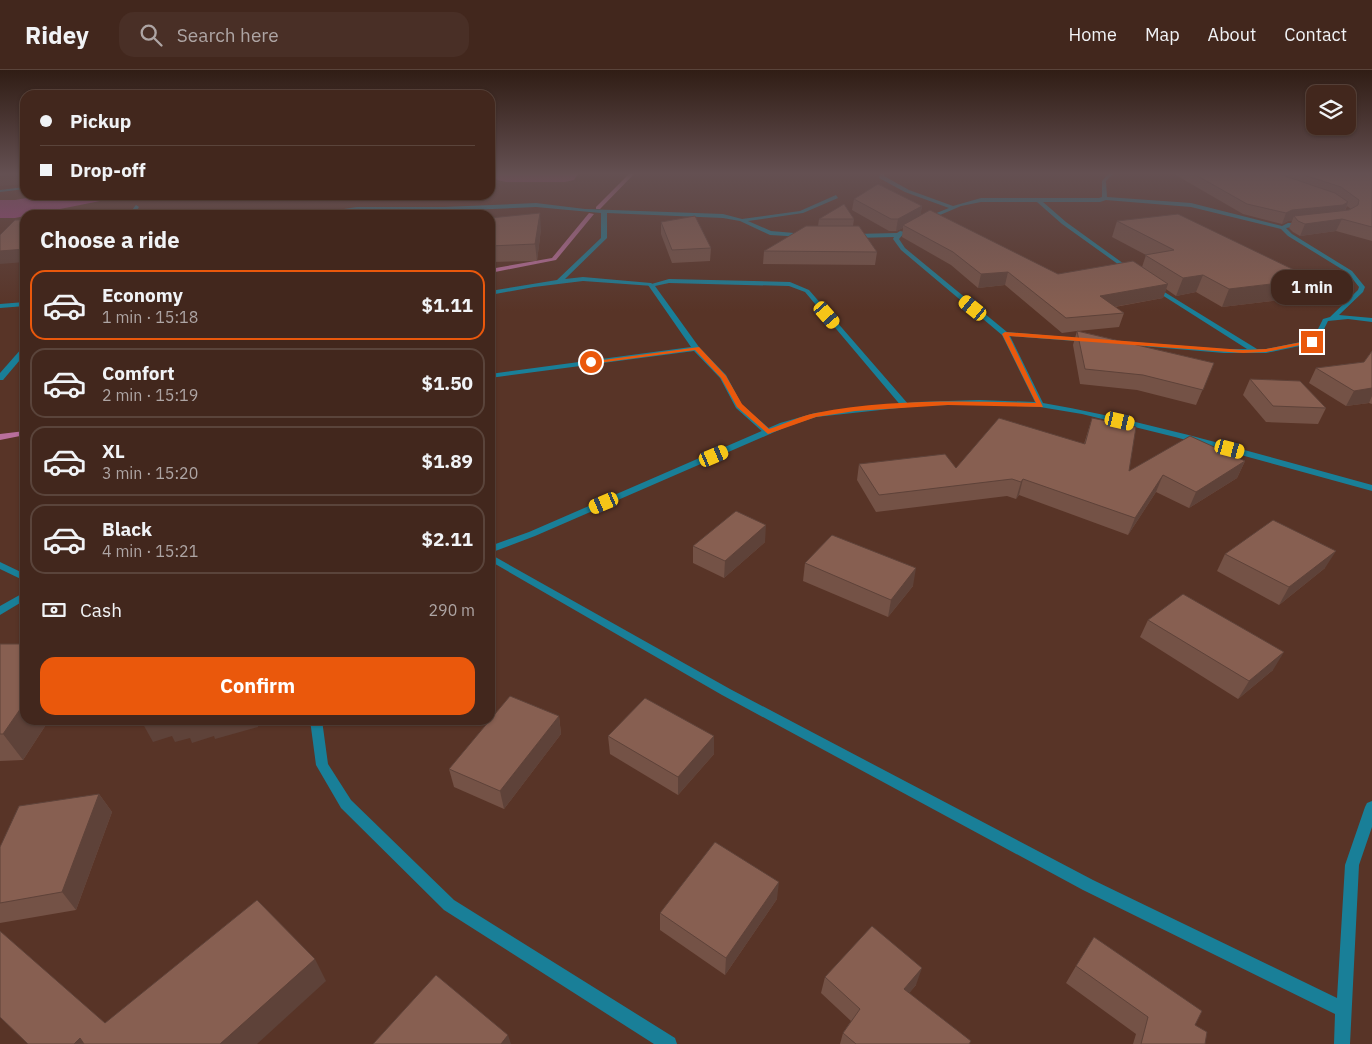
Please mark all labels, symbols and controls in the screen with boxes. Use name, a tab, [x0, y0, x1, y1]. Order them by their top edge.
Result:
search box	[119, 12, 469, 57]
text: Ridey	[25, 19, 89, 51]
icon: search	[137, 21, 165, 49]
text: Search here	[177, 23, 279, 47]
text: Home	[1069, 23, 1117, 46]
text: Map	[1145, 23, 1180, 46]
text: About	[1208, 23, 1256, 46]
text: Contact	[1284, 23, 1347, 46]
map controls	[1306, 85, 1356, 135]
button: layers	[1306, 85, 1356, 135]
text: Pickup	[70, 109, 131, 133]
text: Drop-off	[70, 158, 146, 182]
text: Choose a ride	[40, 225, 180, 254]
callout: 1 min	[1271, 270, 1353, 304]
text: 1 min	[1291, 277, 1333, 297]
icon: car	[42, 283, 87, 328]
text: Economy	[102, 283, 183, 307]
text: $1.11	[421, 293, 473, 317]
car	[956, 293, 989, 323]
car	[811, 299, 842, 331]
text: 1 min · 15:18	[102, 307, 198, 327]
route end	[1301, 331, 1323, 353]
route start	[580, 351, 602, 373]
icon: car	[42, 361, 87, 406]
text: Comfort	[102, 361, 175, 385]
text: $1.50	[421, 371, 473, 395]
text: 2 min · 15:19	[102, 385, 198, 405]
car	[1103, 410, 1136, 432]
car	[1213, 438, 1246, 460]
icon: car	[42, 439, 87, 484]
text: XL	[102, 439, 125, 463]
car	[697, 443, 730, 469]
text: $1.89	[421, 449, 473, 473]
text: 3 min · 15:20	[102, 463, 198, 483]
car	[587, 490, 620, 516]
icon: car	[42, 517, 87, 562]
text: Black	[102, 517, 152, 541]
text: $2.11	[421, 527, 473, 551]
text: 4 min · 15:21	[102, 541, 198, 561]
icon: cash	[40, 596, 68, 624]
text: Cash	[80, 598, 122, 622]
text: 290 m	[428, 600, 475, 620]
button: Confirm	[40, 657, 475, 715]

